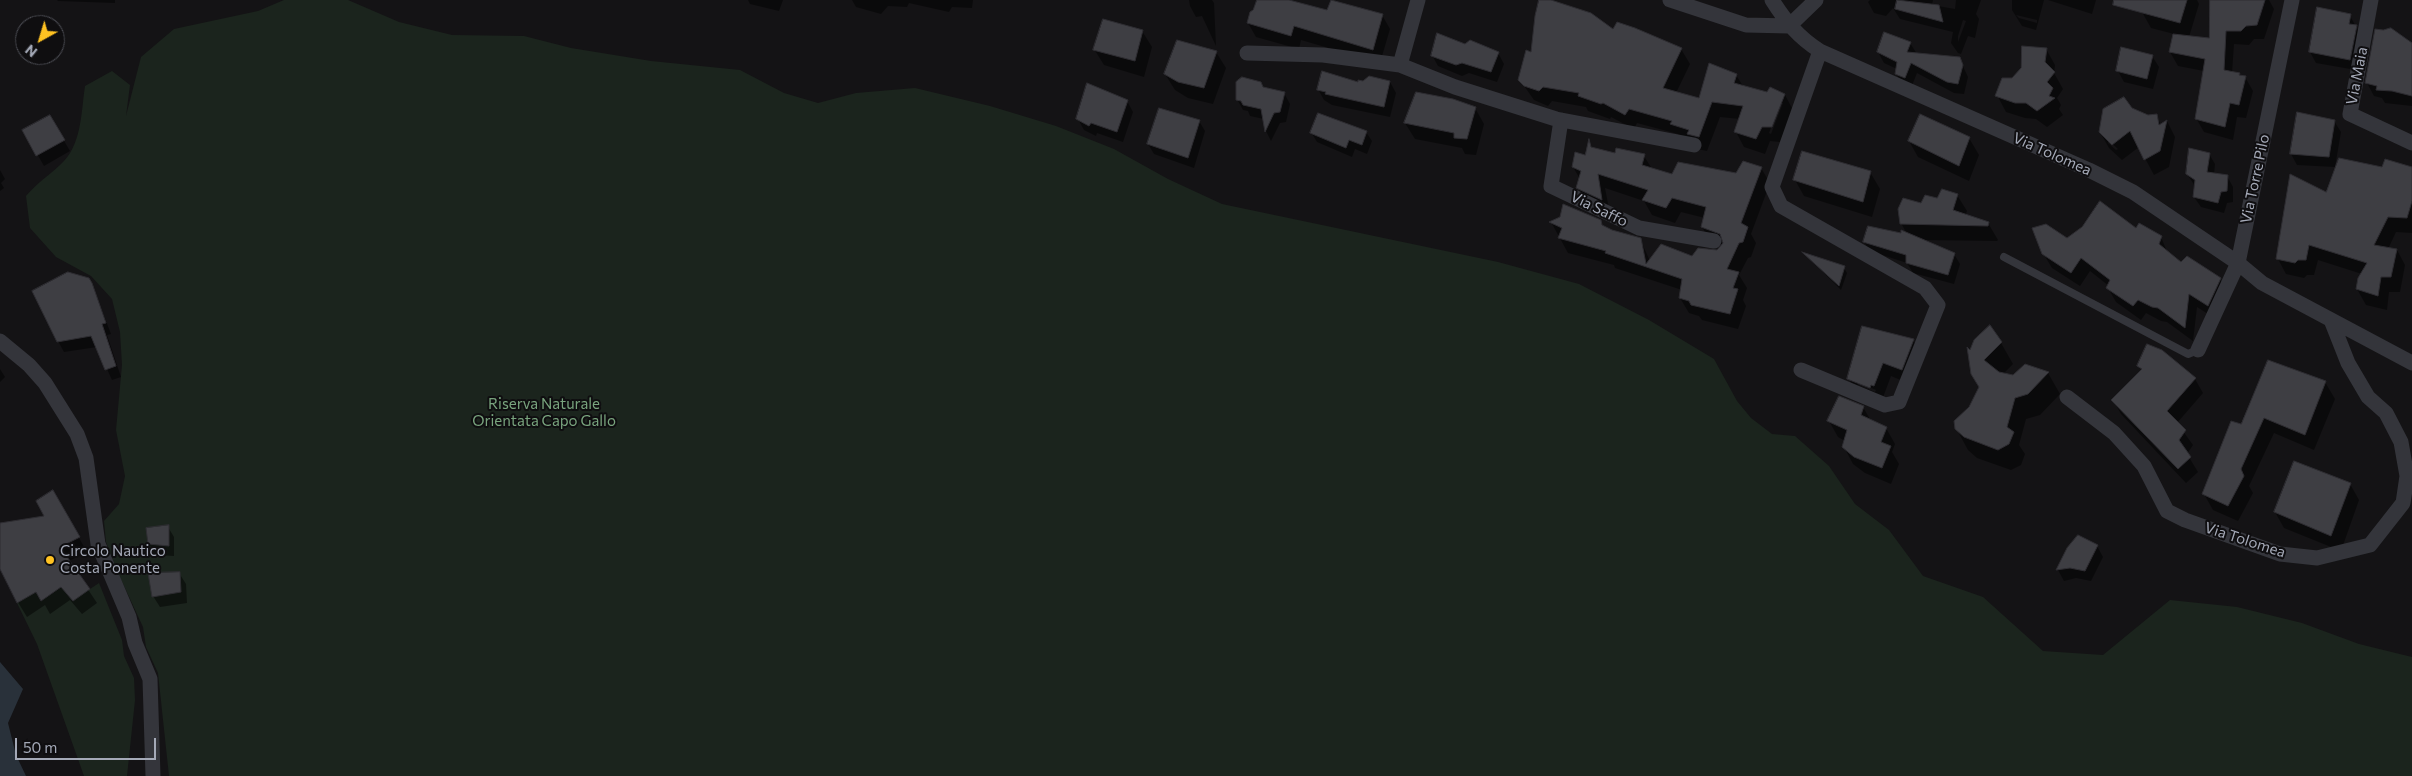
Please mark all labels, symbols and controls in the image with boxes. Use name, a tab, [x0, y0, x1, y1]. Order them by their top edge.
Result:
north arrow	[15, 15, 65, 65]
text: N	[21, 41, 40, 61]
street label: Via Maia	[2343, 46, 2371, 106]
street label: Via Tolomea	[2010, 129, 2094, 179]
street label: Via Torre Pilo	[2237, 133, 2273, 225]
street label: Via Saffo	[1567, 187, 1631, 231]
park label: Riserva Naturale Orientata Capo Gallo	[472, 395, 616, 430]
street label: Via Tolomea	[2202, 518, 2288, 562]
place label: Circolo Nautico Costa Ponente	[60, 542, 166, 577]
marker: Circolo Nautico Costa Ponente	[44, 554, 56, 566]
scale bar	[18, 728, 159, 760]
text: 50 m	[23, 738, 57, 756]

